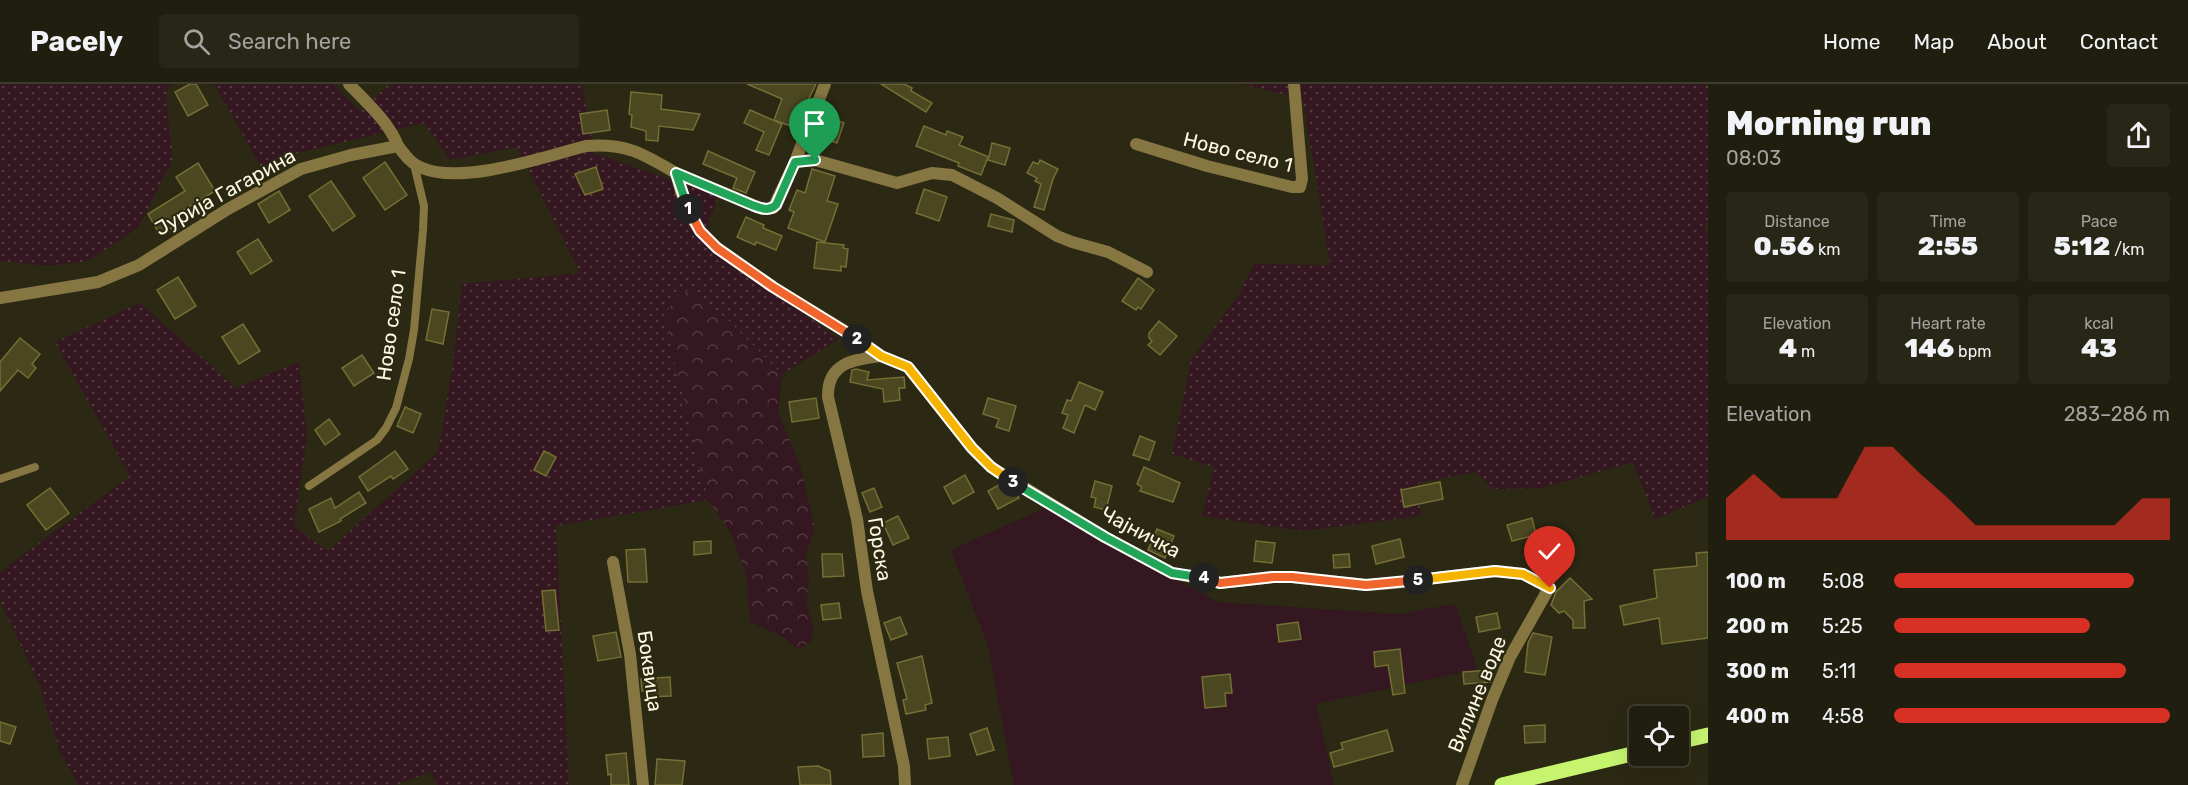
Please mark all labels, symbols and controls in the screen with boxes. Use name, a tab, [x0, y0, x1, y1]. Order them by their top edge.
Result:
search box	[159, 14, 579, 68]
text: Pacely	[30, 25, 123, 58]
icon: search	[180, 25, 213, 58]
text: Search here	[228, 28, 351, 55]
text: Home	[1823, 29, 1880, 54]
text: Map	[1913, 29, 1954, 54]
text: About	[1987, 29, 2047, 54]
text: Contact	[2080, 29, 2158, 54]
pin	[789, 98, 840, 160]
text: Morning run	[1726, 104, 1931, 143]
button: share	[2107, 104, 2170, 167]
icon: arrive	[798, 107, 831, 140]
street label: Ново село 1	[1181, 127, 1295, 177]
street label: Јурија Гагарина	[150, 143, 300, 241]
text: 08:03	[1726, 146, 1781, 170]
pin: 1	[673, 194, 703, 224]
text: 1	[684, 199, 692, 218]
text: Distance	[1764, 212, 1830, 231]
text: Time	[1930, 212, 1966, 231]
text: Pace	[2081, 212, 2117, 231]
text: 0.56	[1753, 231, 1814, 262]
text: 2:55	[1918, 231, 1978, 262]
text: 5:12	[2054, 231, 2110, 262]
text: km	[1814, 240, 1841, 259]
text: /km	[2110, 240, 2144, 259]
street label: Ново село 1	[371, 268, 411, 382]
text: Elevation	[1763, 314, 1831, 333]
text: Heart rate	[1910, 314, 1986, 333]
text: kcal	[2084, 314, 2114, 333]
pin: 2	[842, 324, 872, 354]
text: 2	[852, 329, 862, 348]
text: 4	[1779, 333, 1797, 364]
text: 146	[1905, 333, 1954, 364]
text: 43	[2081, 333, 2117, 364]
text: m	[1797, 342, 1815, 361]
text: bpm	[1954, 342, 1991, 361]
text: Elevation	[1726, 402, 1812, 426]
text: 283–286 m	[2064, 402, 2170, 426]
pin: 3	[998, 467, 1028, 497]
text: 3	[1008, 472, 1018, 491]
street label: Чајничка	[1097, 501, 1185, 563]
street label: Горска	[863, 515, 897, 583]
pin	[1524, 526, 1575, 588]
icon: check	[1533, 535, 1566, 568]
pin: 4	[1189, 563, 1219, 593]
pin: 5	[1403, 565, 1433, 595]
text: 4	[1199, 568, 1209, 587]
text: 100 m	[1726, 569, 1786, 593]
text: 5:08	[1822, 569, 1864, 593]
text: 5	[1413, 570, 1423, 589]
text: 200 m	[1726, 614, 1789, 638]
text: 5:25	[1822, 614, 1863, 638]
street label: Боквица	[632, 629, 668, 713]
street label: Вилине воде	[1443, 632, 1511, 756]
text: 300 m	[1726, 659, 1789, 683]
text: 5:11	[1822, 659, 1856, 683]
text: 400 m	[1726, 704, 1789, 728]
text: 4:58	[1822, 704, 1864, 728]
map controls	[1629, 706, 1689, 766]
button: locate	[1629, 706, 1689, 766]

